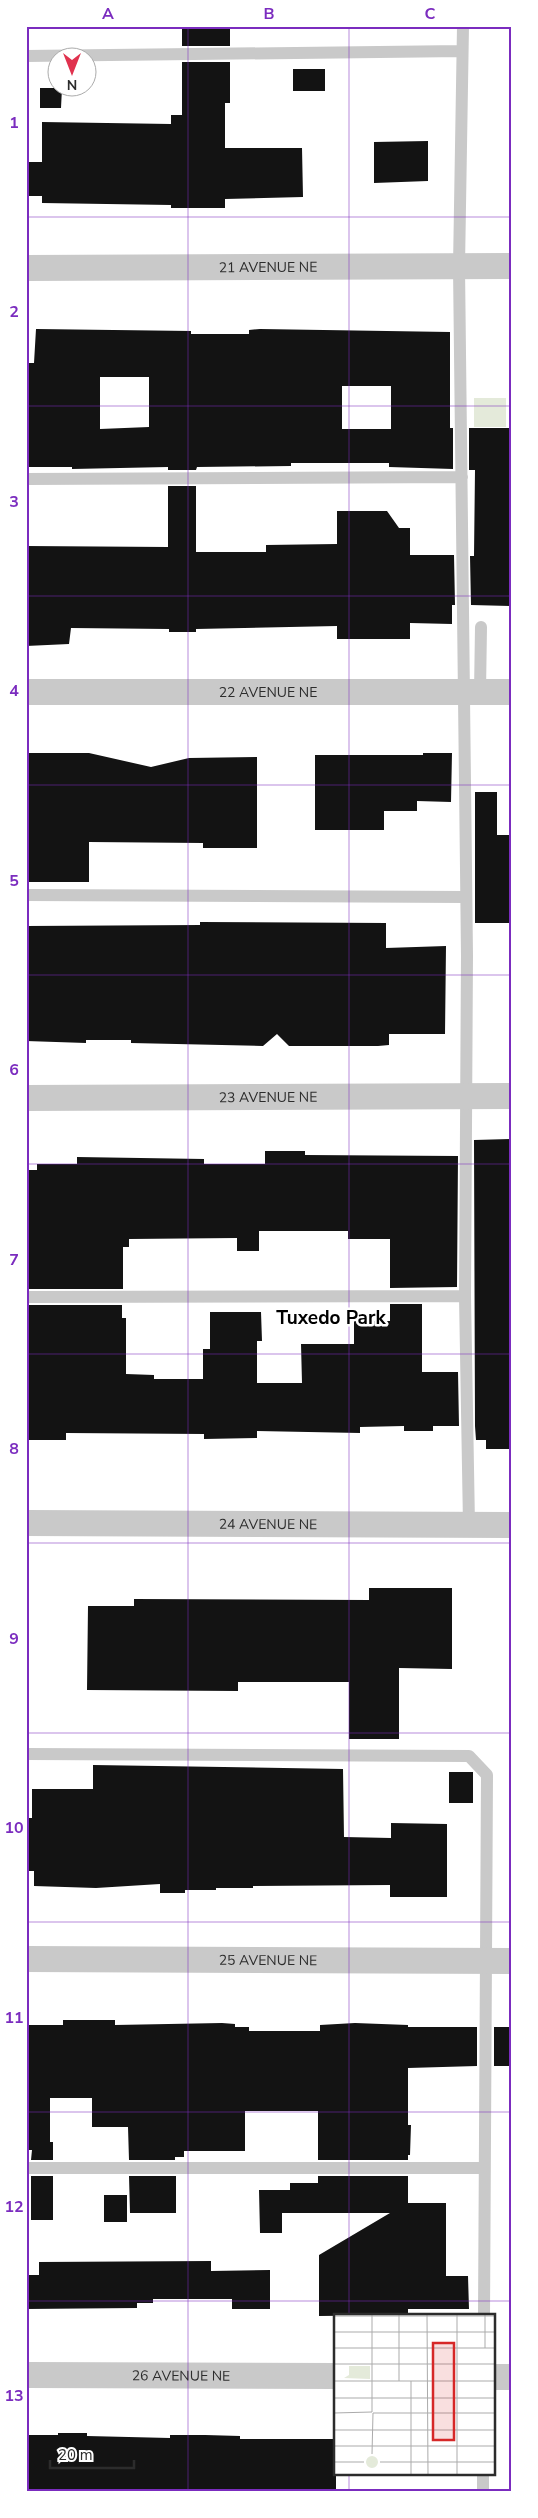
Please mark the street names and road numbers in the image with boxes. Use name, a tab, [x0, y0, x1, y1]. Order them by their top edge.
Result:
street label: 21 AVENUE NE	[219, 258, 317, 277]
street label: 22 AVENUE NE	[219, 683, 317, 702]
street label: 23 AVENUE NE	[219, 1088, 317, 1107]
street label: 24 AVENUE NE	[219, 1515, 317, 1534]
street label: 25 AVENUE NE	[219, 1951, 317, 1970]
street label: 26 AVENUE NE	[132, 2366, 230, 2386]

